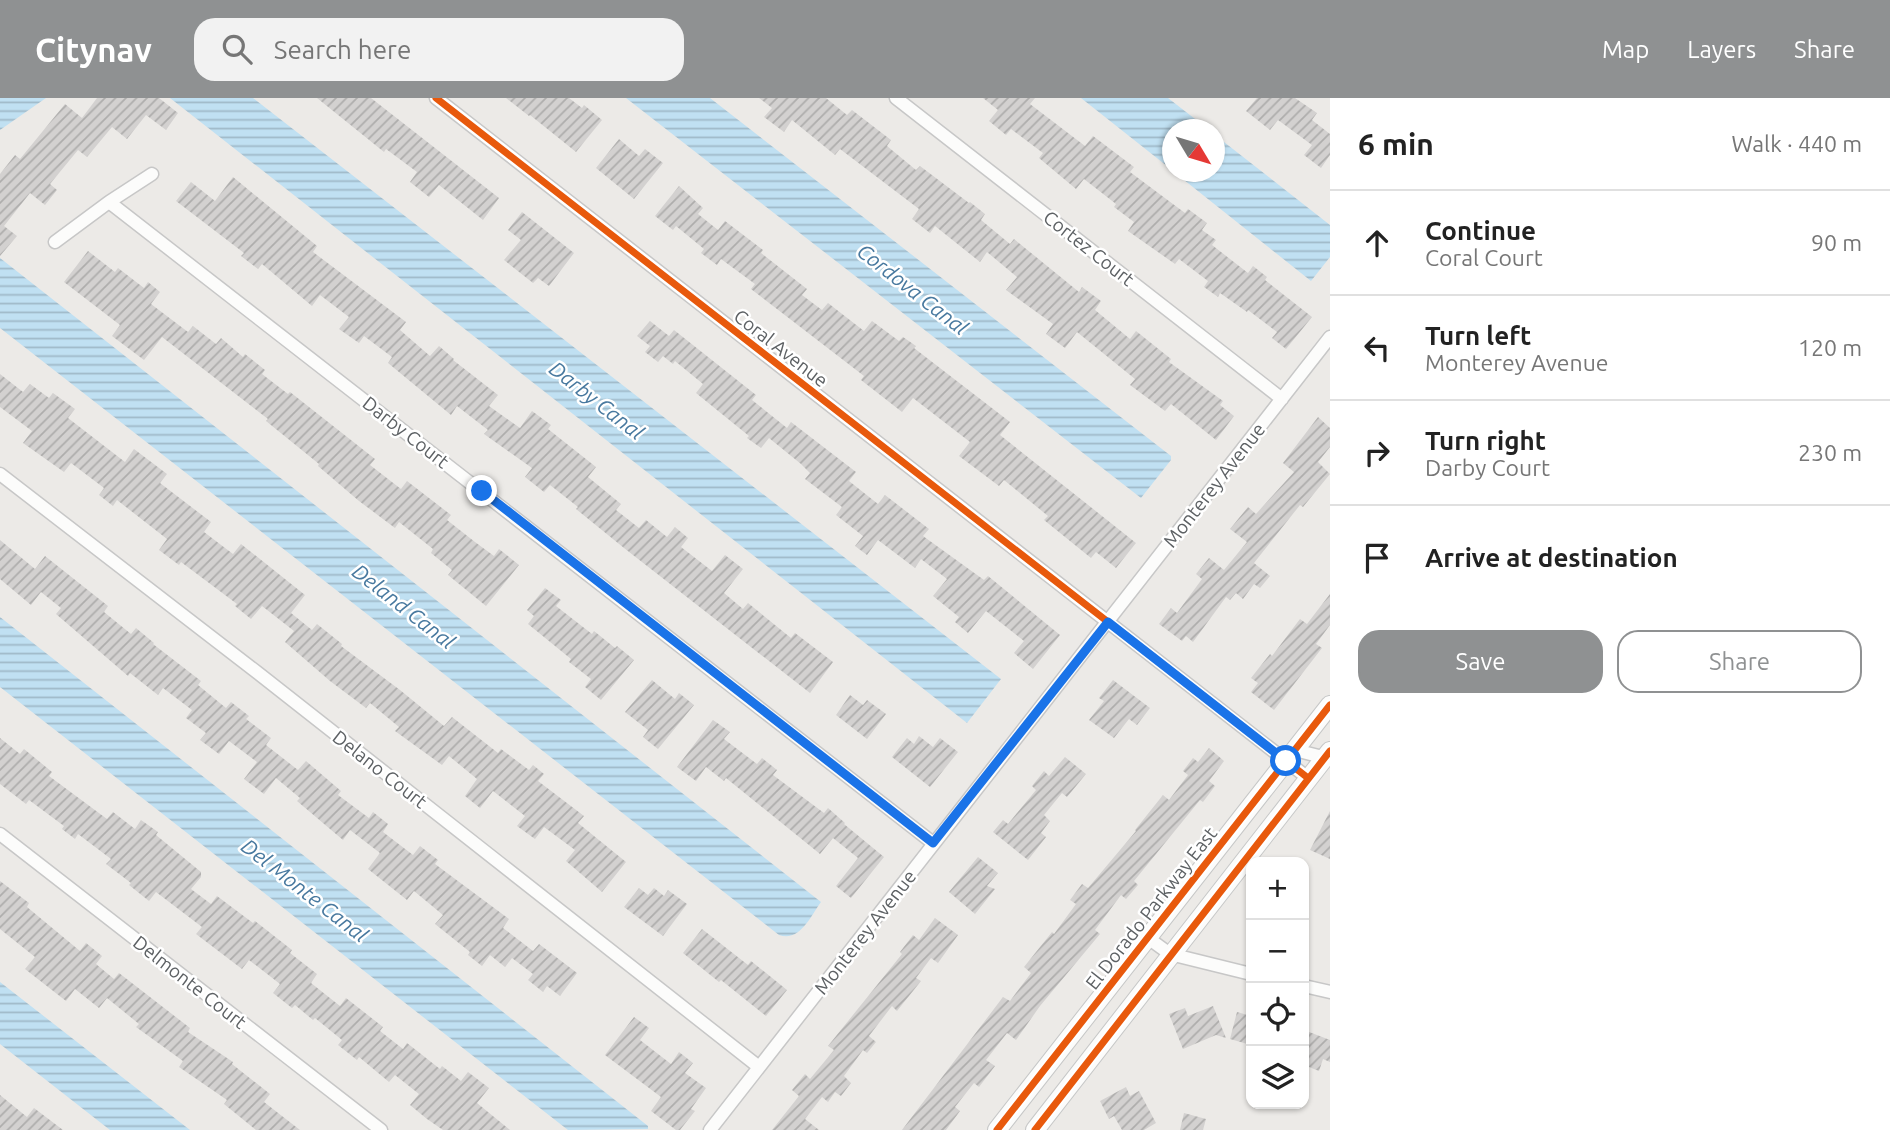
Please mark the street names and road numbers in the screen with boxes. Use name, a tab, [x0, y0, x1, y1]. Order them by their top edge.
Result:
street label: Cortez Court	[1039, 206, 1139, 291]
street label: Coral Avenue	[730, 305, 832, 391]
street label: Darby Court	[359, 392, 454, 473]
street label: Monterey Avenue	[1159, 418, 1269, 552]
street label: Delano Court	[329, 725, 432, 813]
street label: El Dorado Parkway East	[1081, 822, 1222, 994]
street label: Monterey Avenue	[810, 865, 920, 999]
street label: Delmonte Court	[129, 931, 251, 1033]

